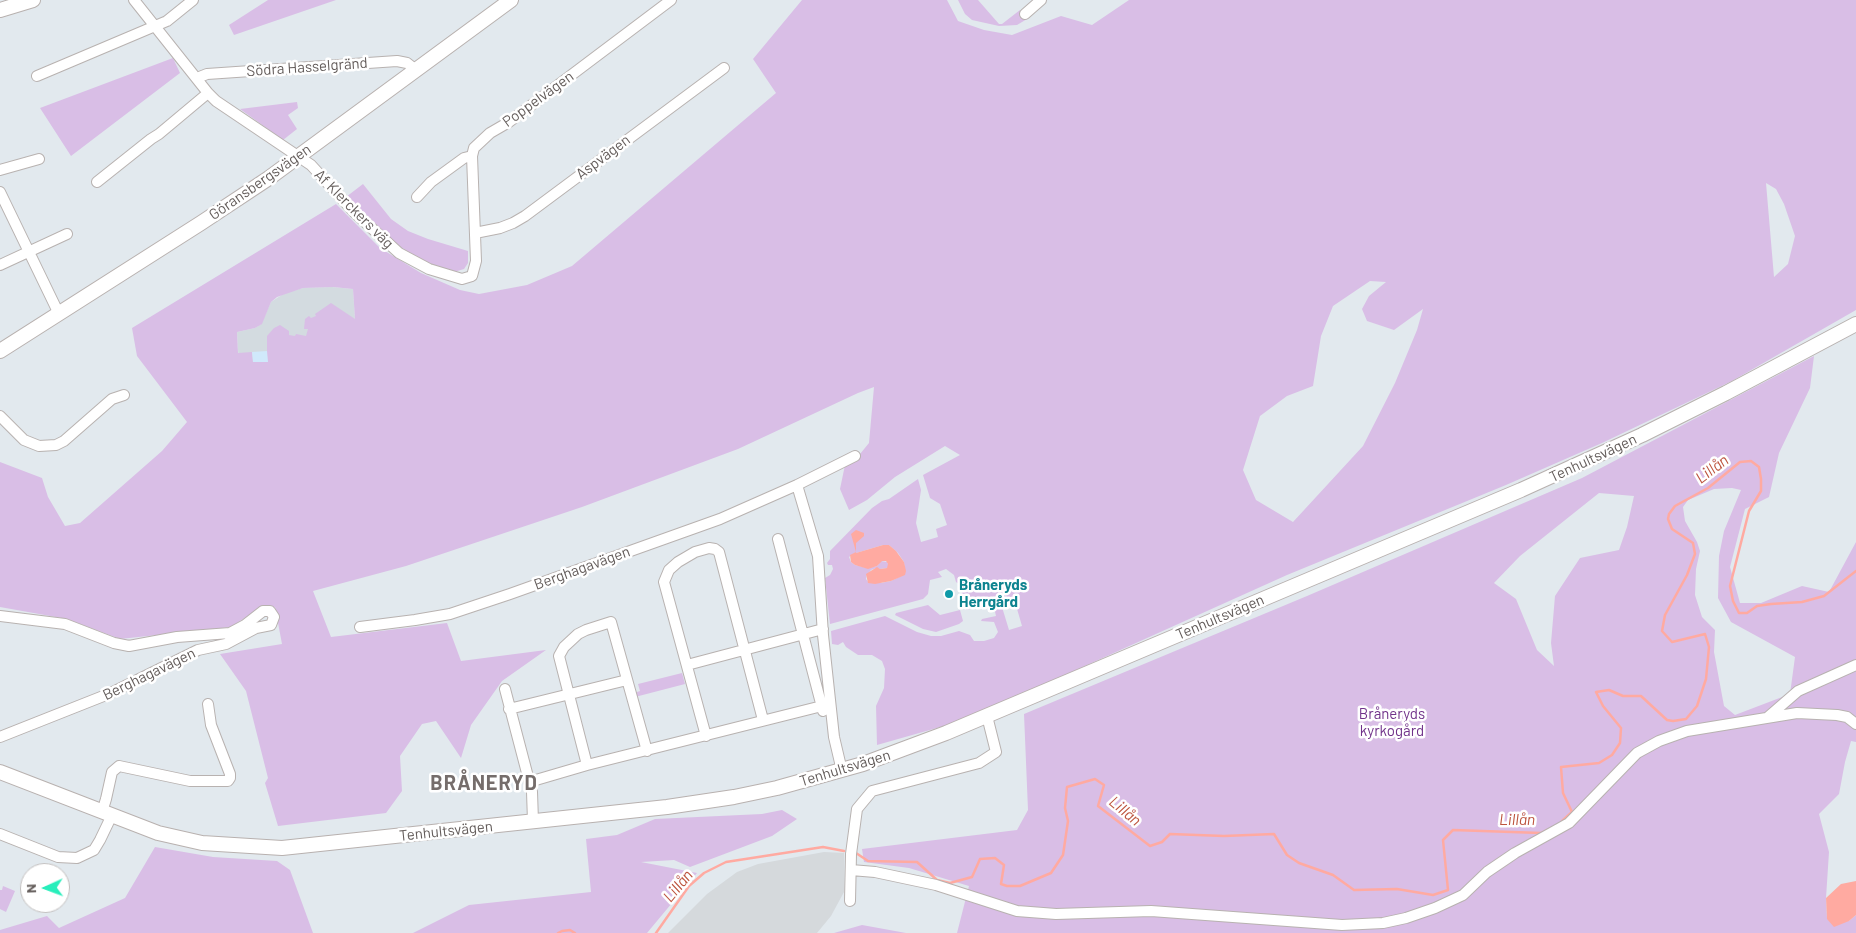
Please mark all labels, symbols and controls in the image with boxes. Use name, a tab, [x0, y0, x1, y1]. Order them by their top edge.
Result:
street label: Södra Hasselgränd	[246, 54, 368, 80]
street label: Poppelvägen	[499, 67, 577, 131]
street label: Aspvägen	[572, 131, 634, 183]
street label: Göransbergsvägen	[206, 140, 314, 224]
street label: Af Klerckers väg	[311, 166, 397, 252]
street label: Tenhultsvägen	[1547, 430, 1639, 486]
water label: Lillån	[1692, 450, 1732, 488]
street label: Berghagavägen	[532, 542, 632, 594]
place label: Bråneryds Herrgård	[959, 576, 1027, 611]
marker: Bråneryds Herrgård	[943, 588, 955, 600]
street label: Tenhultsvägen	[1173, 590, 1267, 644]
street label: Berghagavägen	[100, 644, 198, 704]
park label: Bråneryds kyrkogård	[1359, 705, 1425, 740]
street label: Tenhultsvägen	[797, 746, 893, 790]
district label: BRÅNERYD	[429, 771, 539, 795]
water label: Lillån	[1105, 792, 1145, 830]
water label: Lillån	[1499, 810, 1535, 830]
street label: Tenhultsvägen	[398, 817, 494, 845]
north arrow	[20, 863, 70, 913]
water label: Lillån	[659, 866, 697, 906]
text: N	[22, 884, 39, 893]

